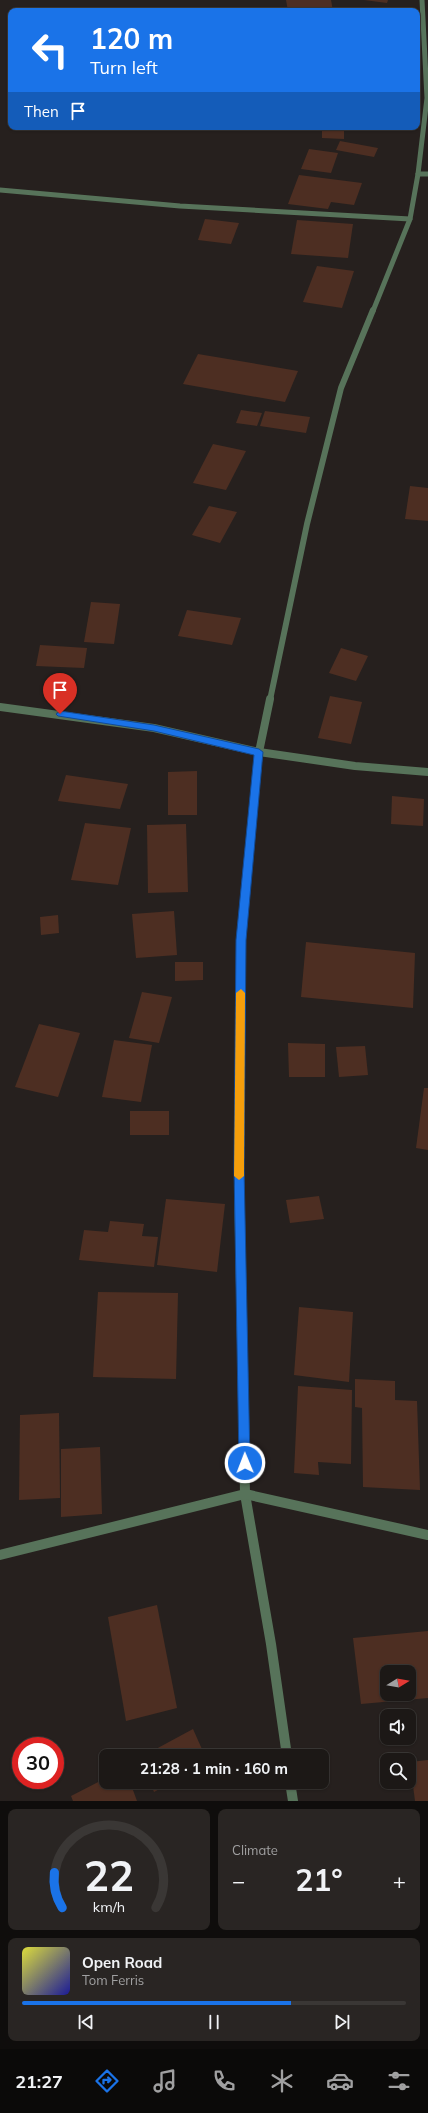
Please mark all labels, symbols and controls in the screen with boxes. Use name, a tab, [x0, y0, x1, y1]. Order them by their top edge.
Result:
text: 120 m	[90, 21, 173, 56]
icon: left	[24, 24, 76, 76]
text: Turn left	[90, 56, 158, 79]
icon: arrive	[67, 100, 89, 122]
text: Then	[24, 102, 59, 121]
pin	[43, 673, 77, 714]
icon: arrive	[49, 679, 71, 701]
position arrow	[224, 1442, 266, 1484]
north arrow	[380, 1665, 416, 1701]
map controls	[380, 1665, 416, 1789]
button: sound	[380, 1709, 416, 1745]
speed limit sign: 30	[12, 1737, 64, 1789]
button: search	[380, 1753, 416, 1789]
text: 21:28 · 1 min · 160 m	[140, 1759, 288, 1778]
text: Climate	[232, 1842, 278, 1858]
text: 22	[84, 1848, 134, 1900]
text: 21°	[295, 1861, 343, 1899]
text: −	[232, 1867, 245, 1895]
text: +	[393, 1867, 406, 1895]
text: km/h	[93, 1897, 125, 1915]
text: Open Road	[82, 1953, 162, 1972]
text: Tom Ferris	[82, 1972, 144, 1988]
icon: previous	[75, 2011, 97, 2033]
icon: pause	[203, 2011, 225, 2033]
icon: next	[331, 2011, 353, 2033]
icon: directions	[93, 2067, 121, 2095]
icon: music	[151, 2067, 179, 2095]
icon: phone	[210, 2067, 238, 2095]
icon: climate	[268, 2067, 296, 2095]
icon: car	[326, 2067, 354, 2095]
icon: filters	[385, 2067, 413, 2095]
text: 21:27	[15, 2070, 63, 2093]

